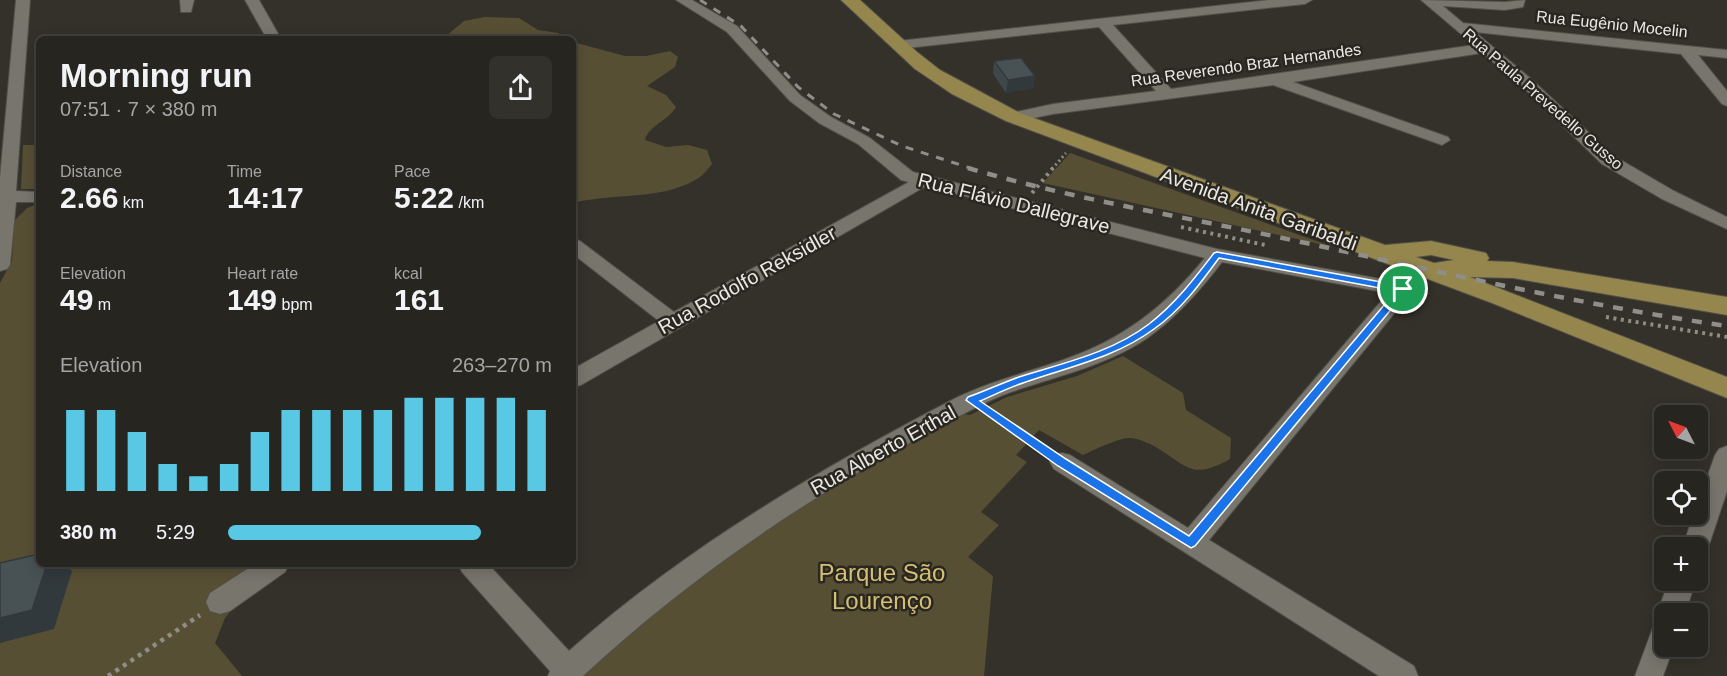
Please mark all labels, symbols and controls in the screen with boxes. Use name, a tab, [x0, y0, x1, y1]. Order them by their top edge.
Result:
street label: Rua Eugênio Mocelin	[1535, 8, 1689, 40]
street label: Rua Paula Prevedello Gusso	[1460, 25, 1626, 173]
street label: Rua Reverendo Braz Hernandes	[1130, 40, 1362, 90]
button: share	[489, 56, 552, 119]
text: Morning run	[60, 57, 252, 94]
text: 07:51 · 7 × 380 m	[60, 98, 217, 120]
text: Distance	[60, 163, 122, 180]
text: Time	[227, 163, 262, 180]
text: Pace	[394, 163, 430, 180]
street label: Avenida Anita Garibaldi	[1158, 163, 1360, 255]
street label: Rua Flávio Dallegrave	[916, 169, 1112, 237]
text: 2.66	[60, 181, 118, 214]
text: 14:17	[227, 181, 304, 214]
text: 5:22	[394, 181, 454, 214]
text: km	[118, 194, 144, 211]
text: /km	[454, 194, 484, 211]
street label: Rua Rodolfo Reksidler	[654, 222, 840, 338]
pin	[1377, 263, 1428, 314]
text: Elevation	[60, 265, 126, 282]
text: Heart rate	[227, 265, 298, 282]
text: kcal	[394, 265, 422, 282]
icon: arrive	[1386, 272, 1419, 305]
text: 49	[60, 283, 93, 316]
text: 149	[227, 283, 277, 316]
text: 161	[394, 283, 444, 316]
text: m	[93, 296, 111, 313]
text: bpm	[277, 296, 313, 313]
text: Elevation	[60, 354, 142, 376]
text: 263–270 m	[452, 354, 552, 376]
street label: Rua Alberto Erthal	[807, 401, 959, 499]
north arrow	[1654, 405, 1708, 459]
map controls	[1654, 405, 1708, 657]
button: locate	[1654, 471, 1708, 525]
text: 380 m	[60, 521, 117, 543]
text: 5:29	[156, 521, 195, 543]
button: +	[1654, 537, 1708, 591]
park label: Parque São Lourenço	[819, 559, 945, 614]
button: −	[1654, 603, 1708, 657]

